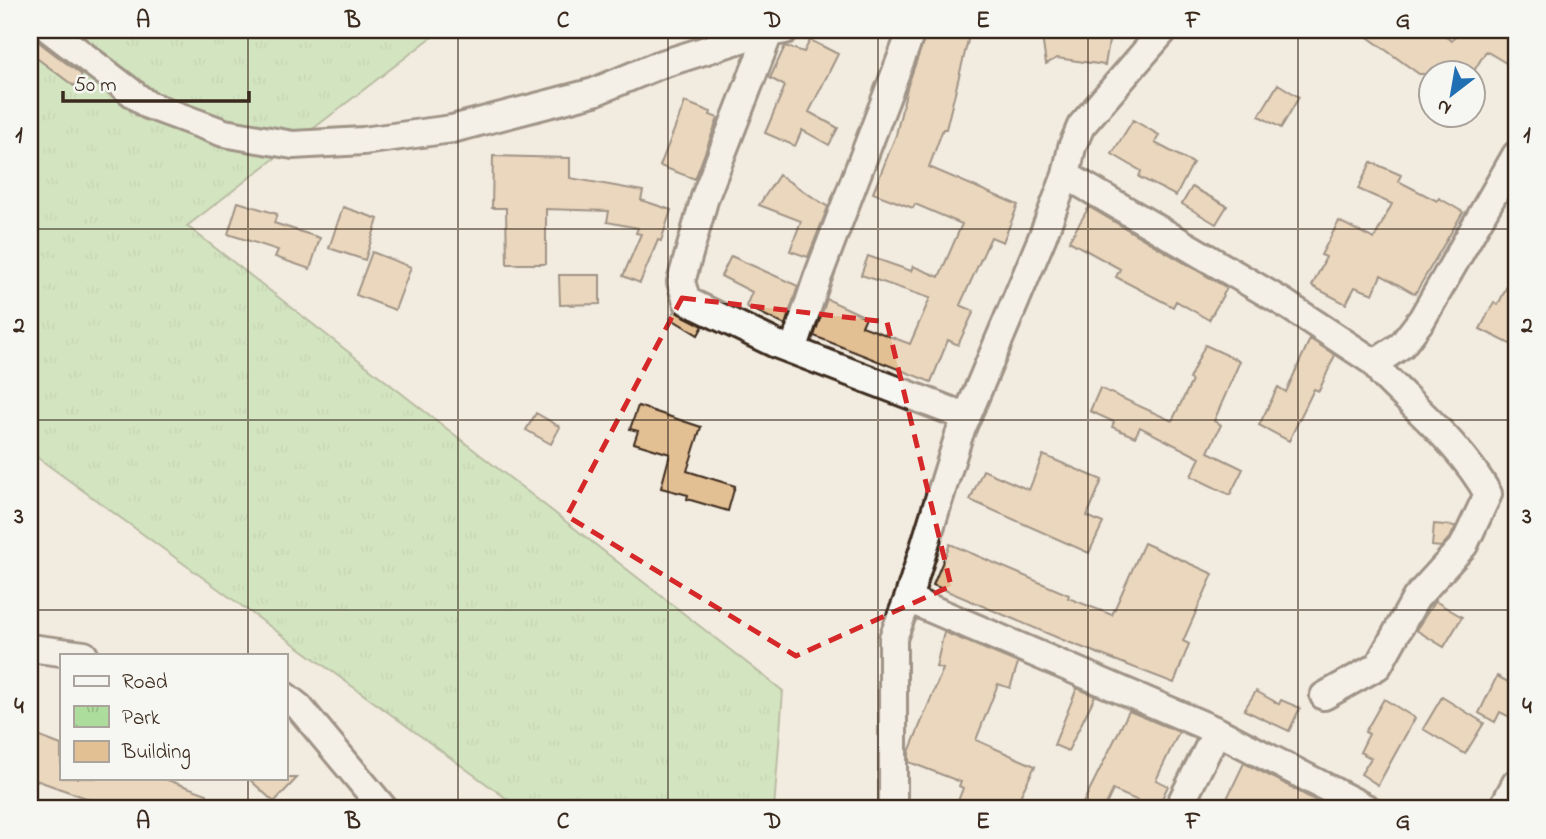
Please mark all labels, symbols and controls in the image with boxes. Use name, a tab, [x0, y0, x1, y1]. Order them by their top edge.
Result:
text: A	[136, 5, 150, 38]
text: B	[344, 5, 361, 38]
text: C	[557, 5, 570, 38]
text: D	[764, 5, 781, 38]
text: E	[976, 5, 990, 38]
text: F	[1185, 5, 1201, 38]
text: G	[1396, 5, 1410, 38]
scale bar	[63, 60, 248, 104]
north arrow	[1416, 60, 1486, 130]
text: 50 m	[74, 71, 117, 101]
text: N	[1432, 91, 1457, 121]
text: 1	[15, 120, 23, 153]
text: 1	[1523, 120, 1531, 153]
text: 2	[12, 310, 25, 343]
text: 2	[1520, 310, 1533, 343]
text: 3	[13, 501, 24, 534]
text: 3	[1521, 501, 1532, 534]
legend	[60, 654, 287, 780]
text: Road	[122, 668, 168, 698]
text: 4	[14, 691, 24, 724]
text: 4	[1522, 691, 1532, 724]
text: Park	[122, 704, 161, 734]
text: Building	[121, 738, 191, 770]
text: A	[136, 806, 150, 839]
text: B	[344, 806, 361, 839]
text: C	[557, 806, 570, 839]
text: D	[764, 806, 781, 839]
text: E	[976, 806, 990, 839]
text: F	[1185, 806, 1201, 839]
text: G	[1396, 806, 1410, 839]

